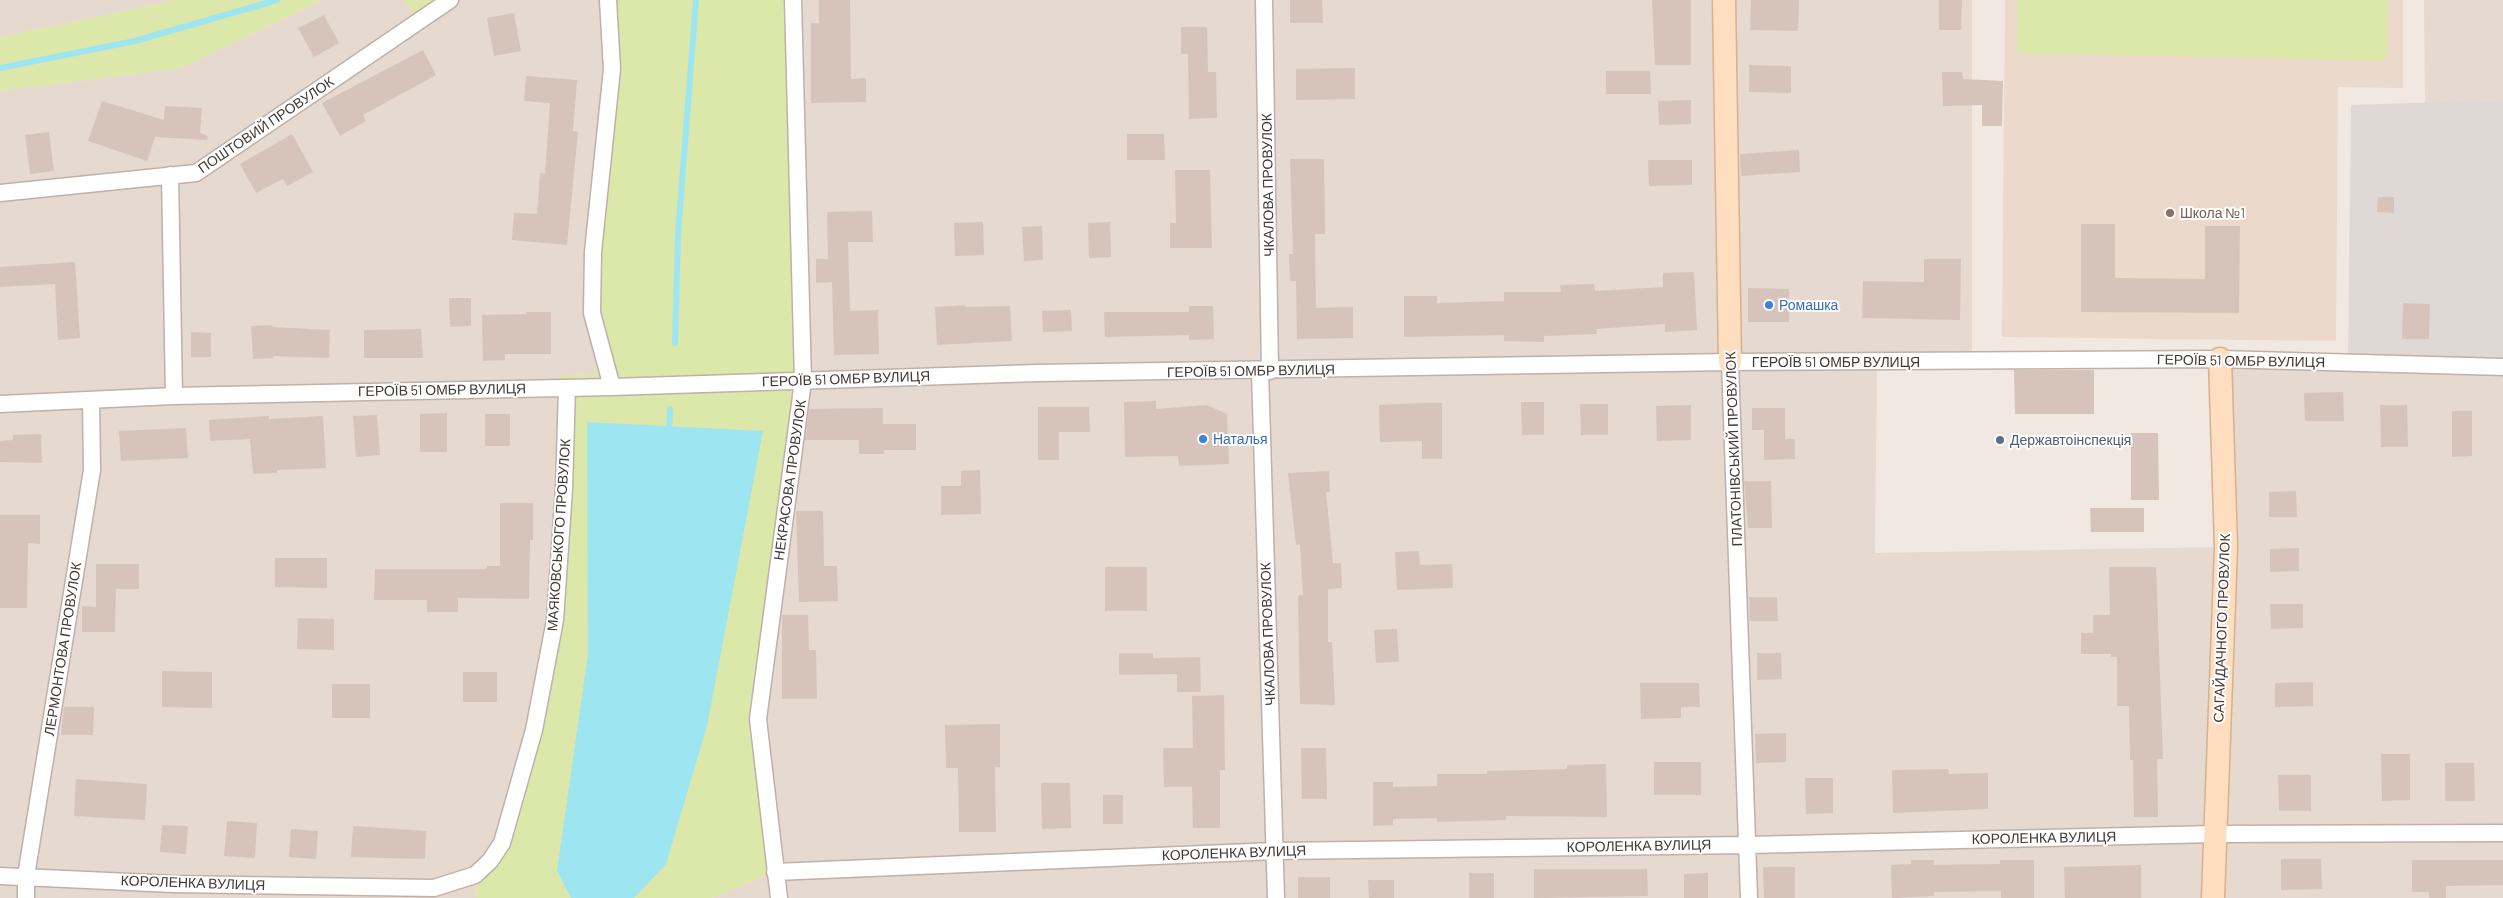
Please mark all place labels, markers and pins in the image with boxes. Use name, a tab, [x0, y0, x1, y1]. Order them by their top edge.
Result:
place label: Школа №1	[2180, 205, 2245, 221]
marker: Школа №1	[2164, 207, 2176, 219]
place label: Ромашка	[1779, 297, 1838, 313]
marker: Ромашка	[1763, 299, 1775, 311]
place label: Наталья	[1213, 431, 1268, 447]
place label: Державтоінспекція	[2010, 432, 2131, 448]
marker: Наталья	[1197, 433, 1209, 445]
marker: Державтоінспекція	[1994, 434, 2006, 446]

